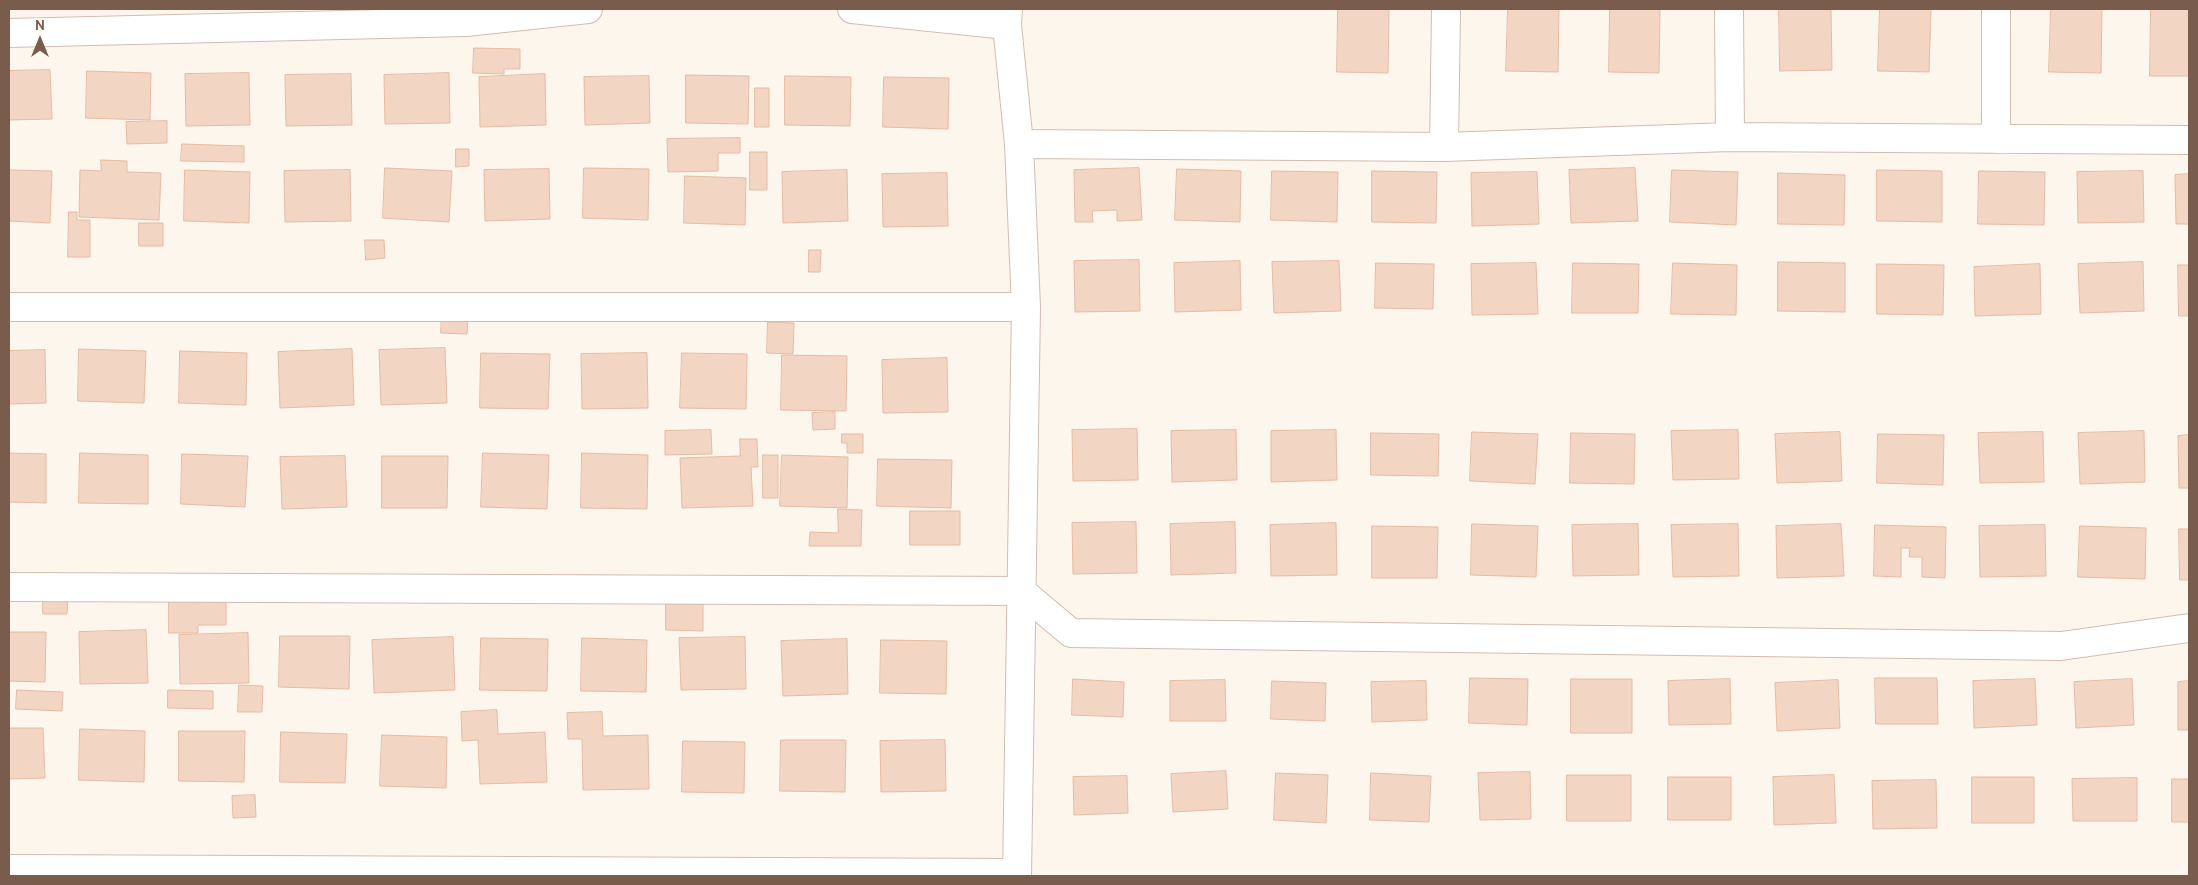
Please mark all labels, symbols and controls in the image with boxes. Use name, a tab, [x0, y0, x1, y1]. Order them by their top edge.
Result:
north arrow	[15, 15, 65, 65]
text: N	[35, 16, 45, 34]

